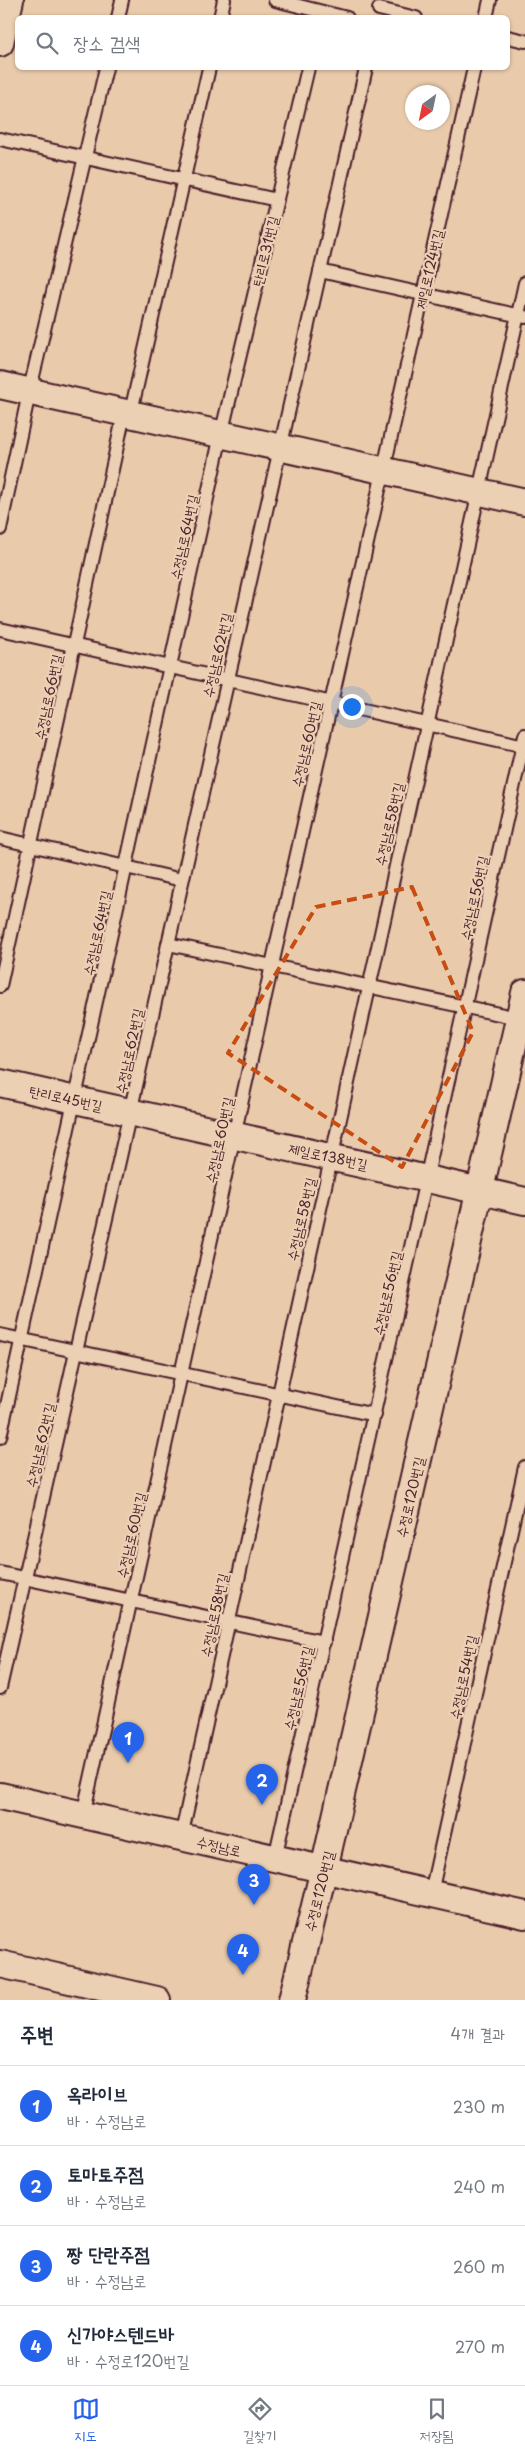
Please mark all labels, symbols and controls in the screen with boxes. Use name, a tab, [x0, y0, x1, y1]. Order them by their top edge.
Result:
search box	[15, 15, 510, 70]
text: 장소 검색	[73, 28, 140, 56]
icon: search	[33, 29, 61, 57]
north arrow	[405, 85, 450, 130]
street label: 탄리로31번길	[247, 213, 283, 288]
street label: 제일로124번길	[410, 226, 449, 311]
street label: 수정남로64번길	[165, 492, 203, 582]
street label: 수정남로62번길	[197, 610, 237, 700]
street label: 수정남로66번길	[29, 651, 67, 742]
your location	[339, 694, 365, 720]
street label: 수정남로60번길	[286, 698, 326, 789]
street label: 수정남로58번길	[369, 779, 409, 868]
street label: 수정남로56번길	[455, 853, 493, 942]
street label: 수정남로64번길	[78, 888, 116, 978]
street label: 수정남로62번길	[110, 1006, 148, 1096]
street label: 탄리로45번길	[28, 1080, 105, 1116]
street label: 수정남로60번길	[200, 1094, 239, 1185]
street label: 제일로138번길	[286, 1137, 370, 1175]
street label: 수정남로58번길	[281, 1174, 321, 1263]
street label: 수정남로56번길	[367, 1248, 407, 1337]
street label: 수정남로62번길	[20, 1400, 60, 1490]
street label: 수정로120번길	[390, 1454, 430, 1540]
street label: 수정남로60번길	[111, 1489, 151, 1580]
street label: 수정남로58번길	[195, 1570, 233, 1659]
street label: 수정남로54번길	[444, 1632, 482, 1721]
street label: 수정남로56번길	[278, 1643, 318, 1732]
pin: 1	[112, 1722, 144, 1763]
pin: 2	[246, 1764, 278, 1805]
street label: 수정남로	[195, 1831, 243, 1861]
street label: 수정로120번길	[299, 1848, 339, 1934]
pin: 3	[238, 1864, 270, 1905]
pin: 4	[227, 1934, 259, 1975]
text: 주변	[20, 2017, 54, 2049]
text: 4개 결과	[451, 2021, 505, 2045]
text: 옥라이브	[67, 2079, 128, 2107]
text: 1	[32, 2094, 40, 2118]
text: 230 m	[453, 2094, 505, 2118]
text: 바 · 수정남로	[67, 2108, 146, 2132]
text: 토마토주점	[67, 2159, 143, 2187]
text: 2	[30, 2174, 42, 2198]
text: 240 m	[453, 2174, 505, 2198]
text: 바 · 수정남로	[67, 2188, 146, 2212]
text: 짱 단란주점	[67, 2239, 150, 2267]
text: 3	[31, 2254, 41, 2278]
text: 260 m	[453, 2254, 505, 2278]
text: 바 · 수정남로	[67, 2268, 146, 2292]
text: 신가야스텐드바	[67, 2319, 174, 2347]
text: 4	[31, 2334, 41, 2358]
text: 270 m	[455, 2334, 505, 2358]
text: 바 · 수정로120번길	[67, 2348, 189, 2372]
tab: 지도	[72, 2395, 100, 2446]
tab: 길찾기	[243, 2395, 276, 2446]
tab: 저장됨	[420, 2395, 453, 2446]

